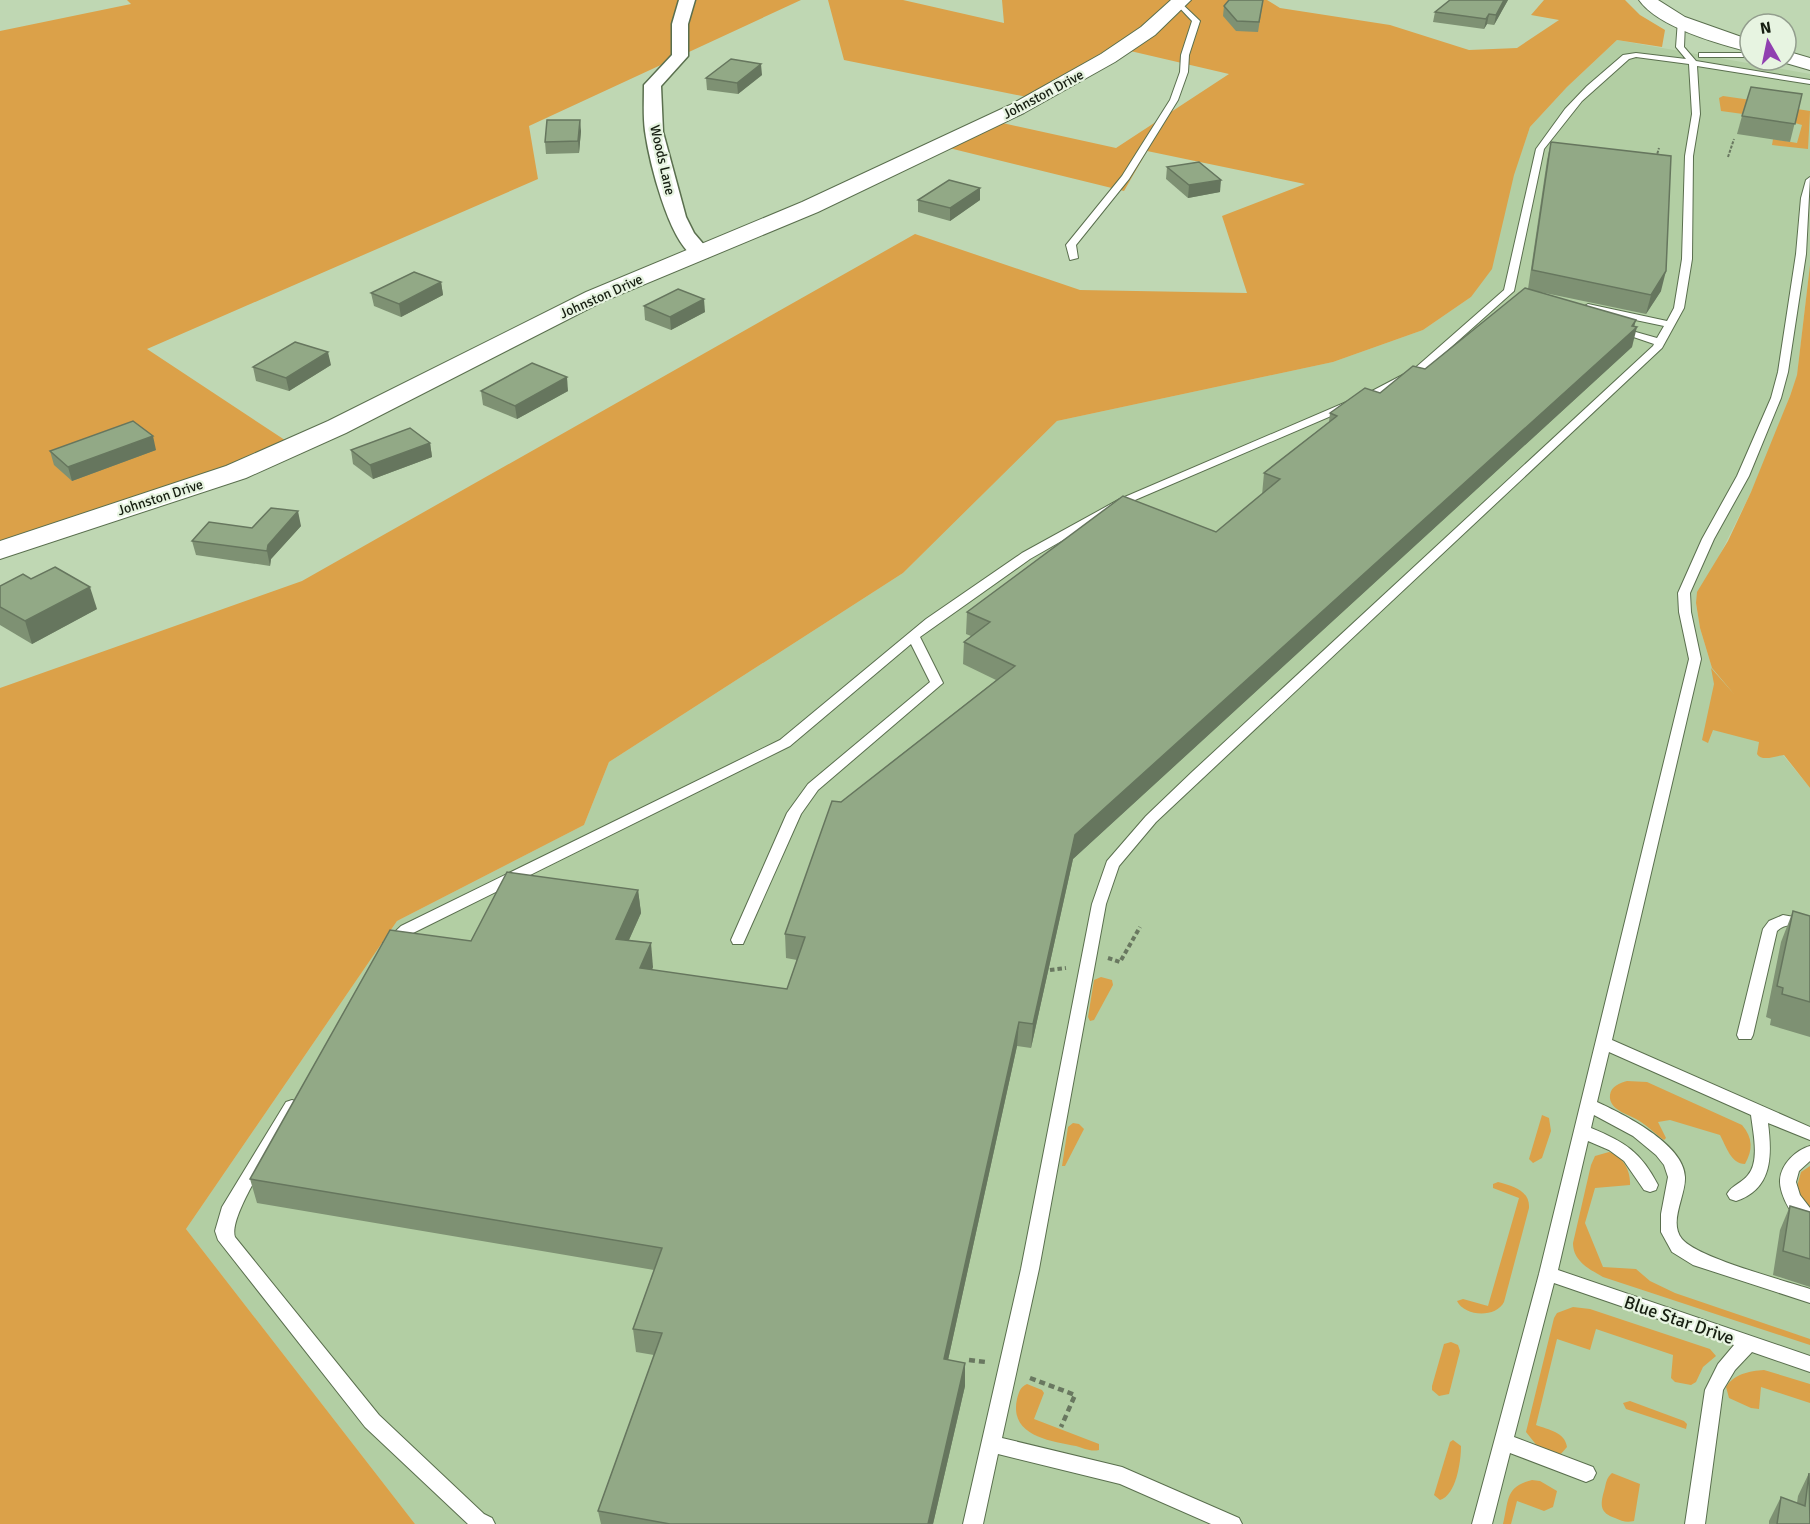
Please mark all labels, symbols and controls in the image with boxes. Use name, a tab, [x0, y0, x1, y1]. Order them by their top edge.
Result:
north arrow	[1738, 12, 1798, 72]
text: N	[1759, 17, 1773, 39]
street label: Johnston Drive	[1000, 66, 1087, 123]
street label: Woods Lane	[646, 123, 679, 197]
street label: Johnston Drive	[557, 271, 645, 322]
street label: Johnston Drive	[115, 476, 205, 519]
street label: Blue Star Drive	[1621, 1291, 1737, 1349]

